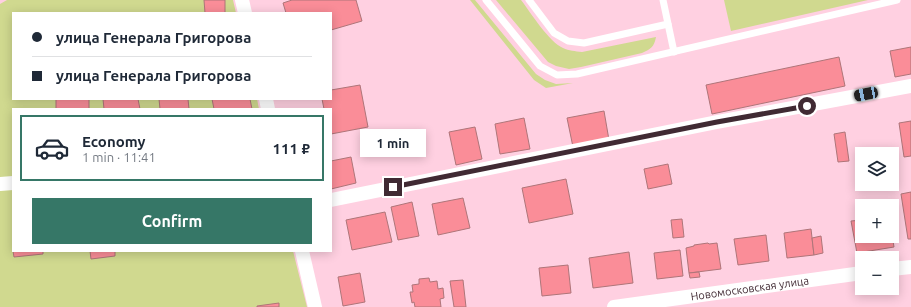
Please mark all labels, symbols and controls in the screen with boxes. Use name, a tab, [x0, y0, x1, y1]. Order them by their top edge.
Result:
text: улица Генерала Григорова	[56, 29, 251, 46]
text: улица Генерала Григорова	[56, 67, 251, 84]
car	[853, 86, 879, 102]
route start	[798, 97, 816, 115]
callout: 1 min	[360, 129, 426, 157]
icon: car	[34, 130, 70, 166]
text: Economy	[82, 133, 146, 150]
text: 1 min	[377, 136, 409, 150]
text: 111 ₽	[273, 140, 310, 157]
map controls	[855, 147, 899, 295]
button: layers	[855, 147, 899, 191]
text: 1 min · 11:41	[82, 150, 156, 164]
route end	[384, 178, 402, 196]
button: Confirm	[32, 198, 312, 244]
button: +	[855, 199, 899, 243]
button: −	[855, 251, 899, 295]
street label: Новомосковская улица	[690, 274, 810, 302]

